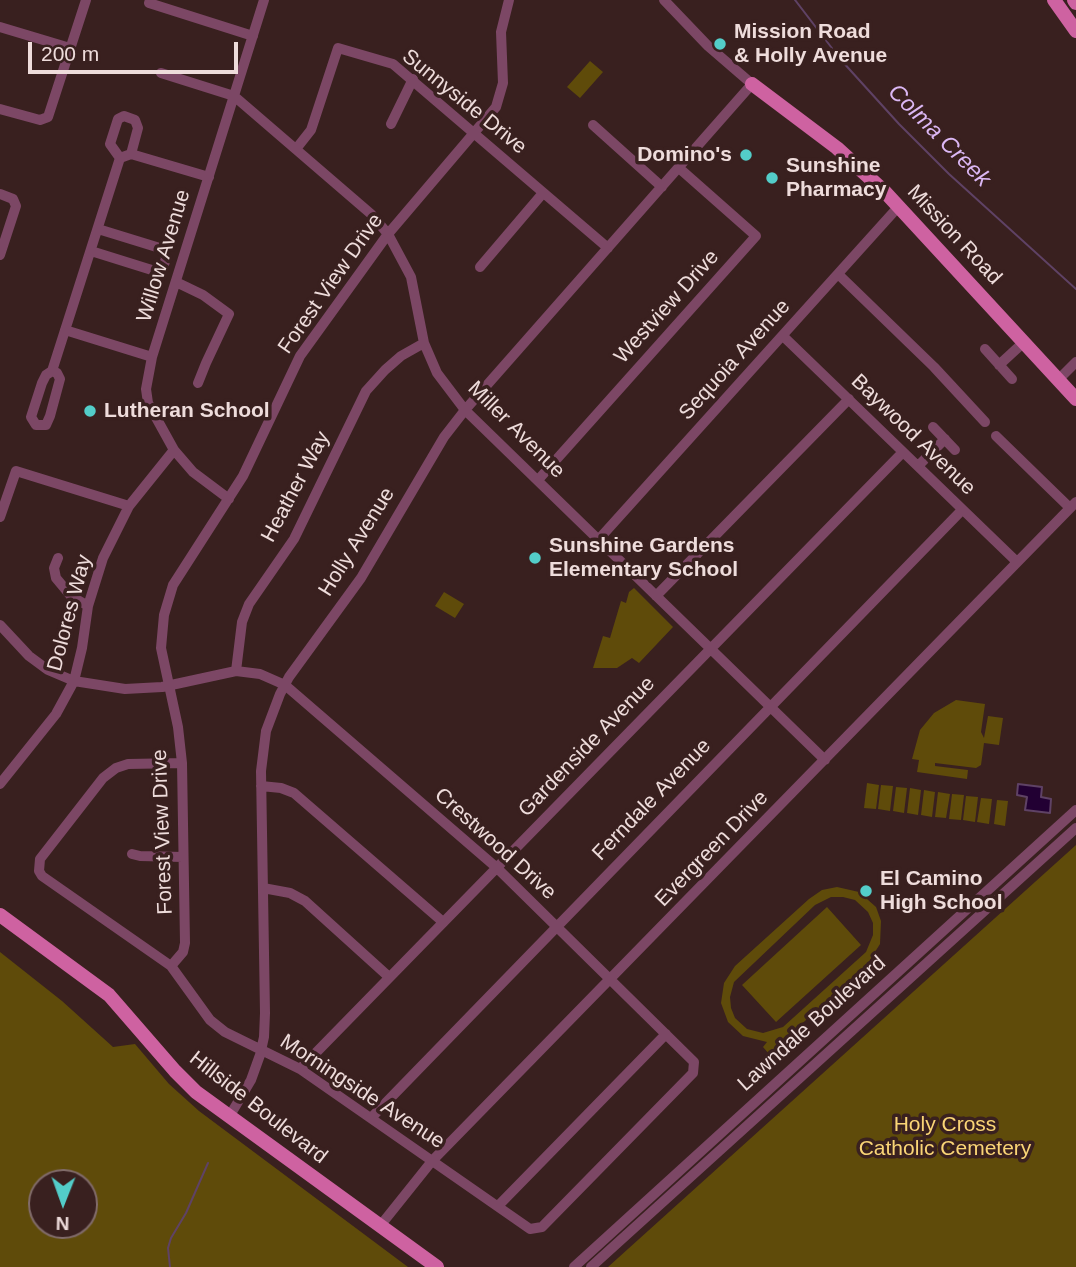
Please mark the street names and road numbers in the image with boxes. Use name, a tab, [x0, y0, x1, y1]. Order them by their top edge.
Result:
street label: Sunnyside Drive	[397, 44, 531, 160]
street label: Mission Road	[901, 180, 1007, 290]
street label: Willow Avenue	[132, 187, 196, 325]
street label: Forest View Drive	[273, 209, 389, 359]
street label: Westview Drive	[609, 245, 725, 369]
street label: Sequoia Avenue	[674, 294, 796, 426]
street label: Baywood Avenue	[846, 369, 980, 501]
street label: Miller Avenue	[462, 376, 570, 484]
street label: Heather Way	[256, 427, 336, 547]
street label: Holly Avenue	[314, 483, 400, 601]
street label: Dolores Way	[42, 552, 98, 674]
street label: Gardenside Avenue	[514, 672, 660, 822]
street label: Ferndale Avenue	[588, 734, 716, 866]
street label: Forest View Drive	[148, 749, 178, 915]
street label: Crestwood Drive	[429, 783, 561, 905]
street label: Evergreen Drive	[650, 786, 774, 912]
street label: Lawndale Boulevard	[733, 951, 891, 1097]
street label: Morningside Avenue	[275, 1029, 449, 1155]
street label: Hillside Boulevard	[184, 1046, 332, 1170]

